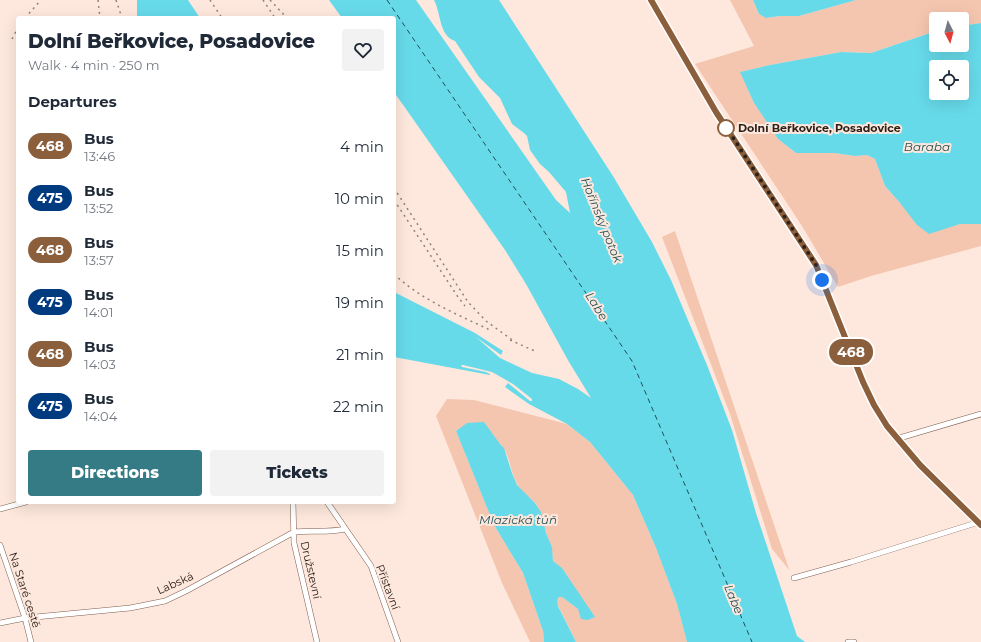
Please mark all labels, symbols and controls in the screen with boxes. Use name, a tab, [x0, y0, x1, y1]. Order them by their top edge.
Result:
north arrow	[929, 12, 969, 52]
map controls	[929, 12, 969, 100]
button: heart	[342, 29, 384, 71]
text: Dolní Beřkovice, Posadovice	[28, 30, 315, 53]
text: Walk · 4 min · 250 m	[28, 57, 159, 73]
button: locate	[929, 60, 969, 100]
text: Departures	[28, 92, 117, 111]
marker: Dolní Beřkovice, Posadovice	[717, 119, 735, 137]
place label: Dolní Beřkovice, Posadovice	[738, 121, 901, 135]
text: Bus	[84, 129, 114, 148]
text: 468	[36, 137, 64, 155]
text: 4 min	[340, 137, 384, 156]
water label: Baraba	[904, 139, 950, 154]
text: 13:46	[84, 148, 115, 164]
water label: Hořínský potok	[578, 175, 626, 266]
text: Bus	[84, 181, 114, 200]
text: 475	[37, 189, 63, 207]
text: 10 min	[335, 189, 384, 208]
text: 13:52	[84, 200, 113, 216]
text: Bus	[84, 233, 114, 252]
text: 468	[36, 241, 64, 259]
text: 15 min	[336, 241, 384, 260]
text: 13:57	[84, 252, 114, 268]
your location	[812, 270, 832, 290]
text: Bus	[84, 285, 114, 304]
water label: Labe	[583, 289, 611, 323]
text: 475	[37, 293, 63, 311]
text: 19 min	[335, 293, 384, 312]
text: 14:01	[84, 304, 113, 320]
text: Bus	[84, 337, 114, 356]
line badge: 468	[828, 339, 874, 365]
text: 468	[837, 343, 865, 361]
text: 468	[36, 345, 64, 363]
text: 21 min	[336, 345, 384, 364]
text: 14:03	[84, 356, 116, 372]
text: Bus	[84, 389, 114, 408]
text: 475	[37, 397, 63, 415]
text: 22 min	[333, 397, 384, 416]
text: 14:04	[84, 408, 117, 424]
button: Directions	[28, 450, 202, 496]
button: Tickets	[210, 450, 384, 496]
water label: Mlazická tůň	[479, 512, 557, 527]
street label: Družstevní	[298, 540, 325, 601]
street label: Na Staré cestě	[6, 550, 44, 630]
street label: Přístavní	[373, 562, 403, 613]
street label: Labská	[154, 569, 196, 597]
water label: Labe	[721, 582, 747, 616]

